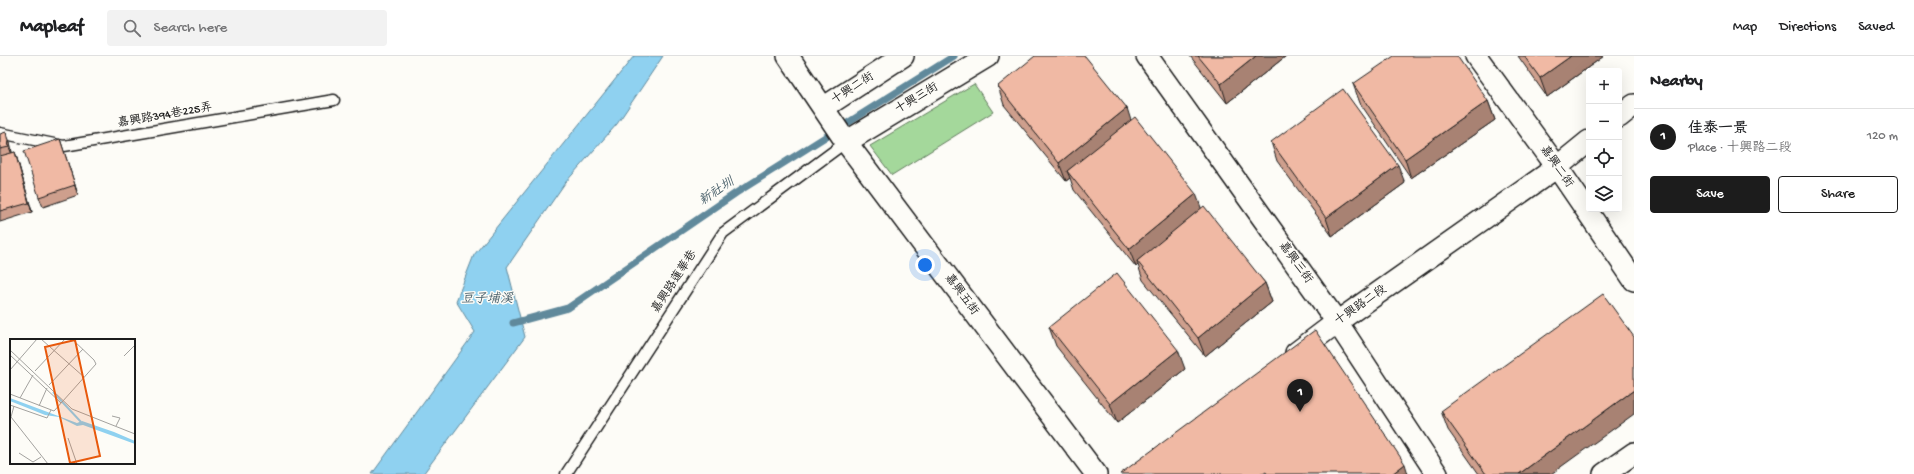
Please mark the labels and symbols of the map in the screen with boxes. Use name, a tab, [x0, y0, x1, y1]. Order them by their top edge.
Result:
street label: 十興二街	[829, 69, 877, 108]
street label: 十興三街	[892, 80, 941, 117]
street label: 嘉興路394巷225弄	[116, 100, 213, 131]
street label: 嘉興二街	[1536, 143, 1576, 191]
water label: 新社圳	[696, 173, 739, 209]
street label: 嘉興三街	[1275, 239, 1316, 287]
street label: 嘉興路蓮華巷	[649, 247, 700, 316]
your location	[915, 255, 935, 275]
street label: 嘉興五街	[941, 271, 982, 318]
street label: 十興路二段	[1332, 282, 1390, 329]
water label: 豆子埔溪	[461, 291, 514, 307]
inset map	[10, 339, 135, 464]
pin: 1	[1287, 379, 1313, 412]

